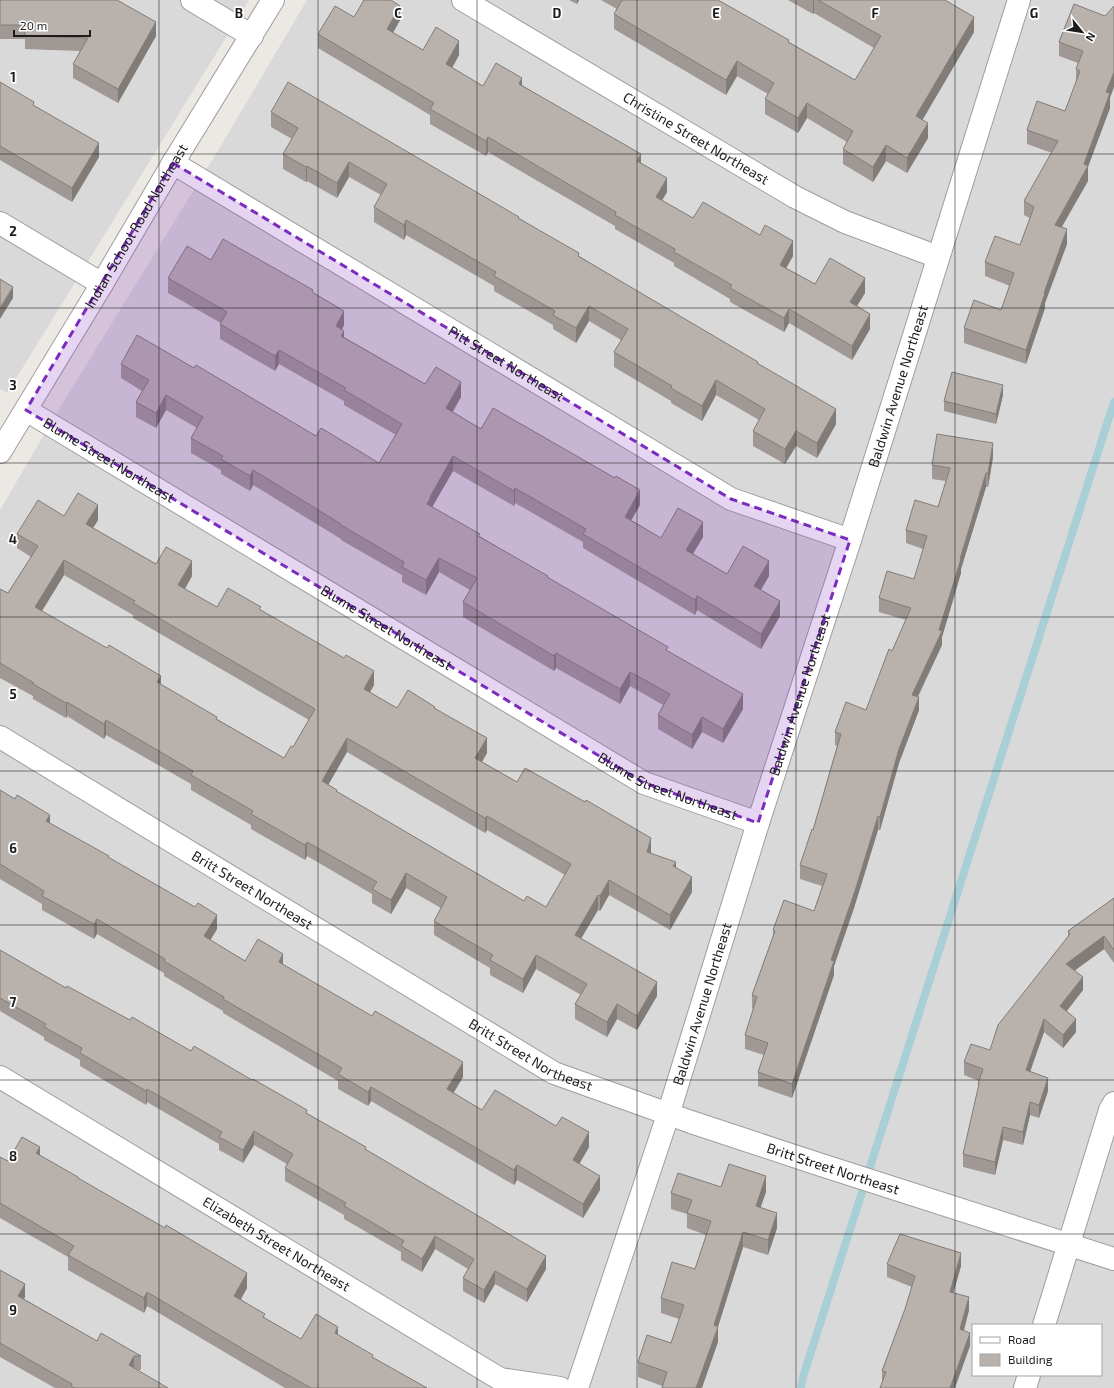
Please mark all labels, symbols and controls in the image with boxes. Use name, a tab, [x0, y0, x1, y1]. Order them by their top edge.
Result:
text: B	[235, 5, 243, 21]
text: C	[394, 5, 402, 21]
text: D	[553, 5, 562, 21]
text: E	[712, 5, 720, 21]
text: F	[871, 5, 879, 21]
text: G	[1030, 5, 1038, 21]
scale bar	[14, 12, 90, 38]
north arrow	[1062, 12, 1102, 52]
text: 20 m	[20, 18, 47, 32]
text: N	[1083, 31, 1099, 44]
text: 1	[10, 69, 16, 85]
street label: Christine Street Northeast	[620, 88, 772, 188]
street label: Indian School Road Northeast	[81, 140, 191, 311]
text: 2	[9, 223, 17, 239]
street label: Baldwin Avenue Northeast	[864, 303, 931, 469]
street label: Pitt Street Northeast	[445, 322, 568, 405]
text: 3	[9, 377, 17, 393]
street label: Blume Street Northeast	[40, 414, 178, 506]
text: 4	[9, 531, 17, 547]
street label: Blume Street Northeast	[318, 581, 456, 673]
street label: Baldwin Avenue Northeast	[765, 612, 833, 778]
text: 5	[9, 686, 17, 702]
street label: Blume Street Northeast	[595, 748, 740, 823]
text: 6	[9, 840, 17, 856]
street label: Britt Street Northeast	[189, 846, 316, 933]
street label: Baldwin Avenue Northeast	[669, 920, 735, 1087]
text: 7	[10, 994, 17, 1010]
street label: Britt Street Northeast	[466, 1014, 595, 1094]
street label: Britt Street Northeast	[765, 1139, 902, 1198]
text: 8	[9, 1148, 17, 1164]
street label: Elizabeth Street Northeast	[200, 1193, 354, 1295]
text: 9	[9, 1302, 17, 1318]
legend	[972, 1324, 1102, 1376]
text: Road	[1008, 1332, 1036, 1346]
text: Building	[1008, 1352, 1053, 1366]

